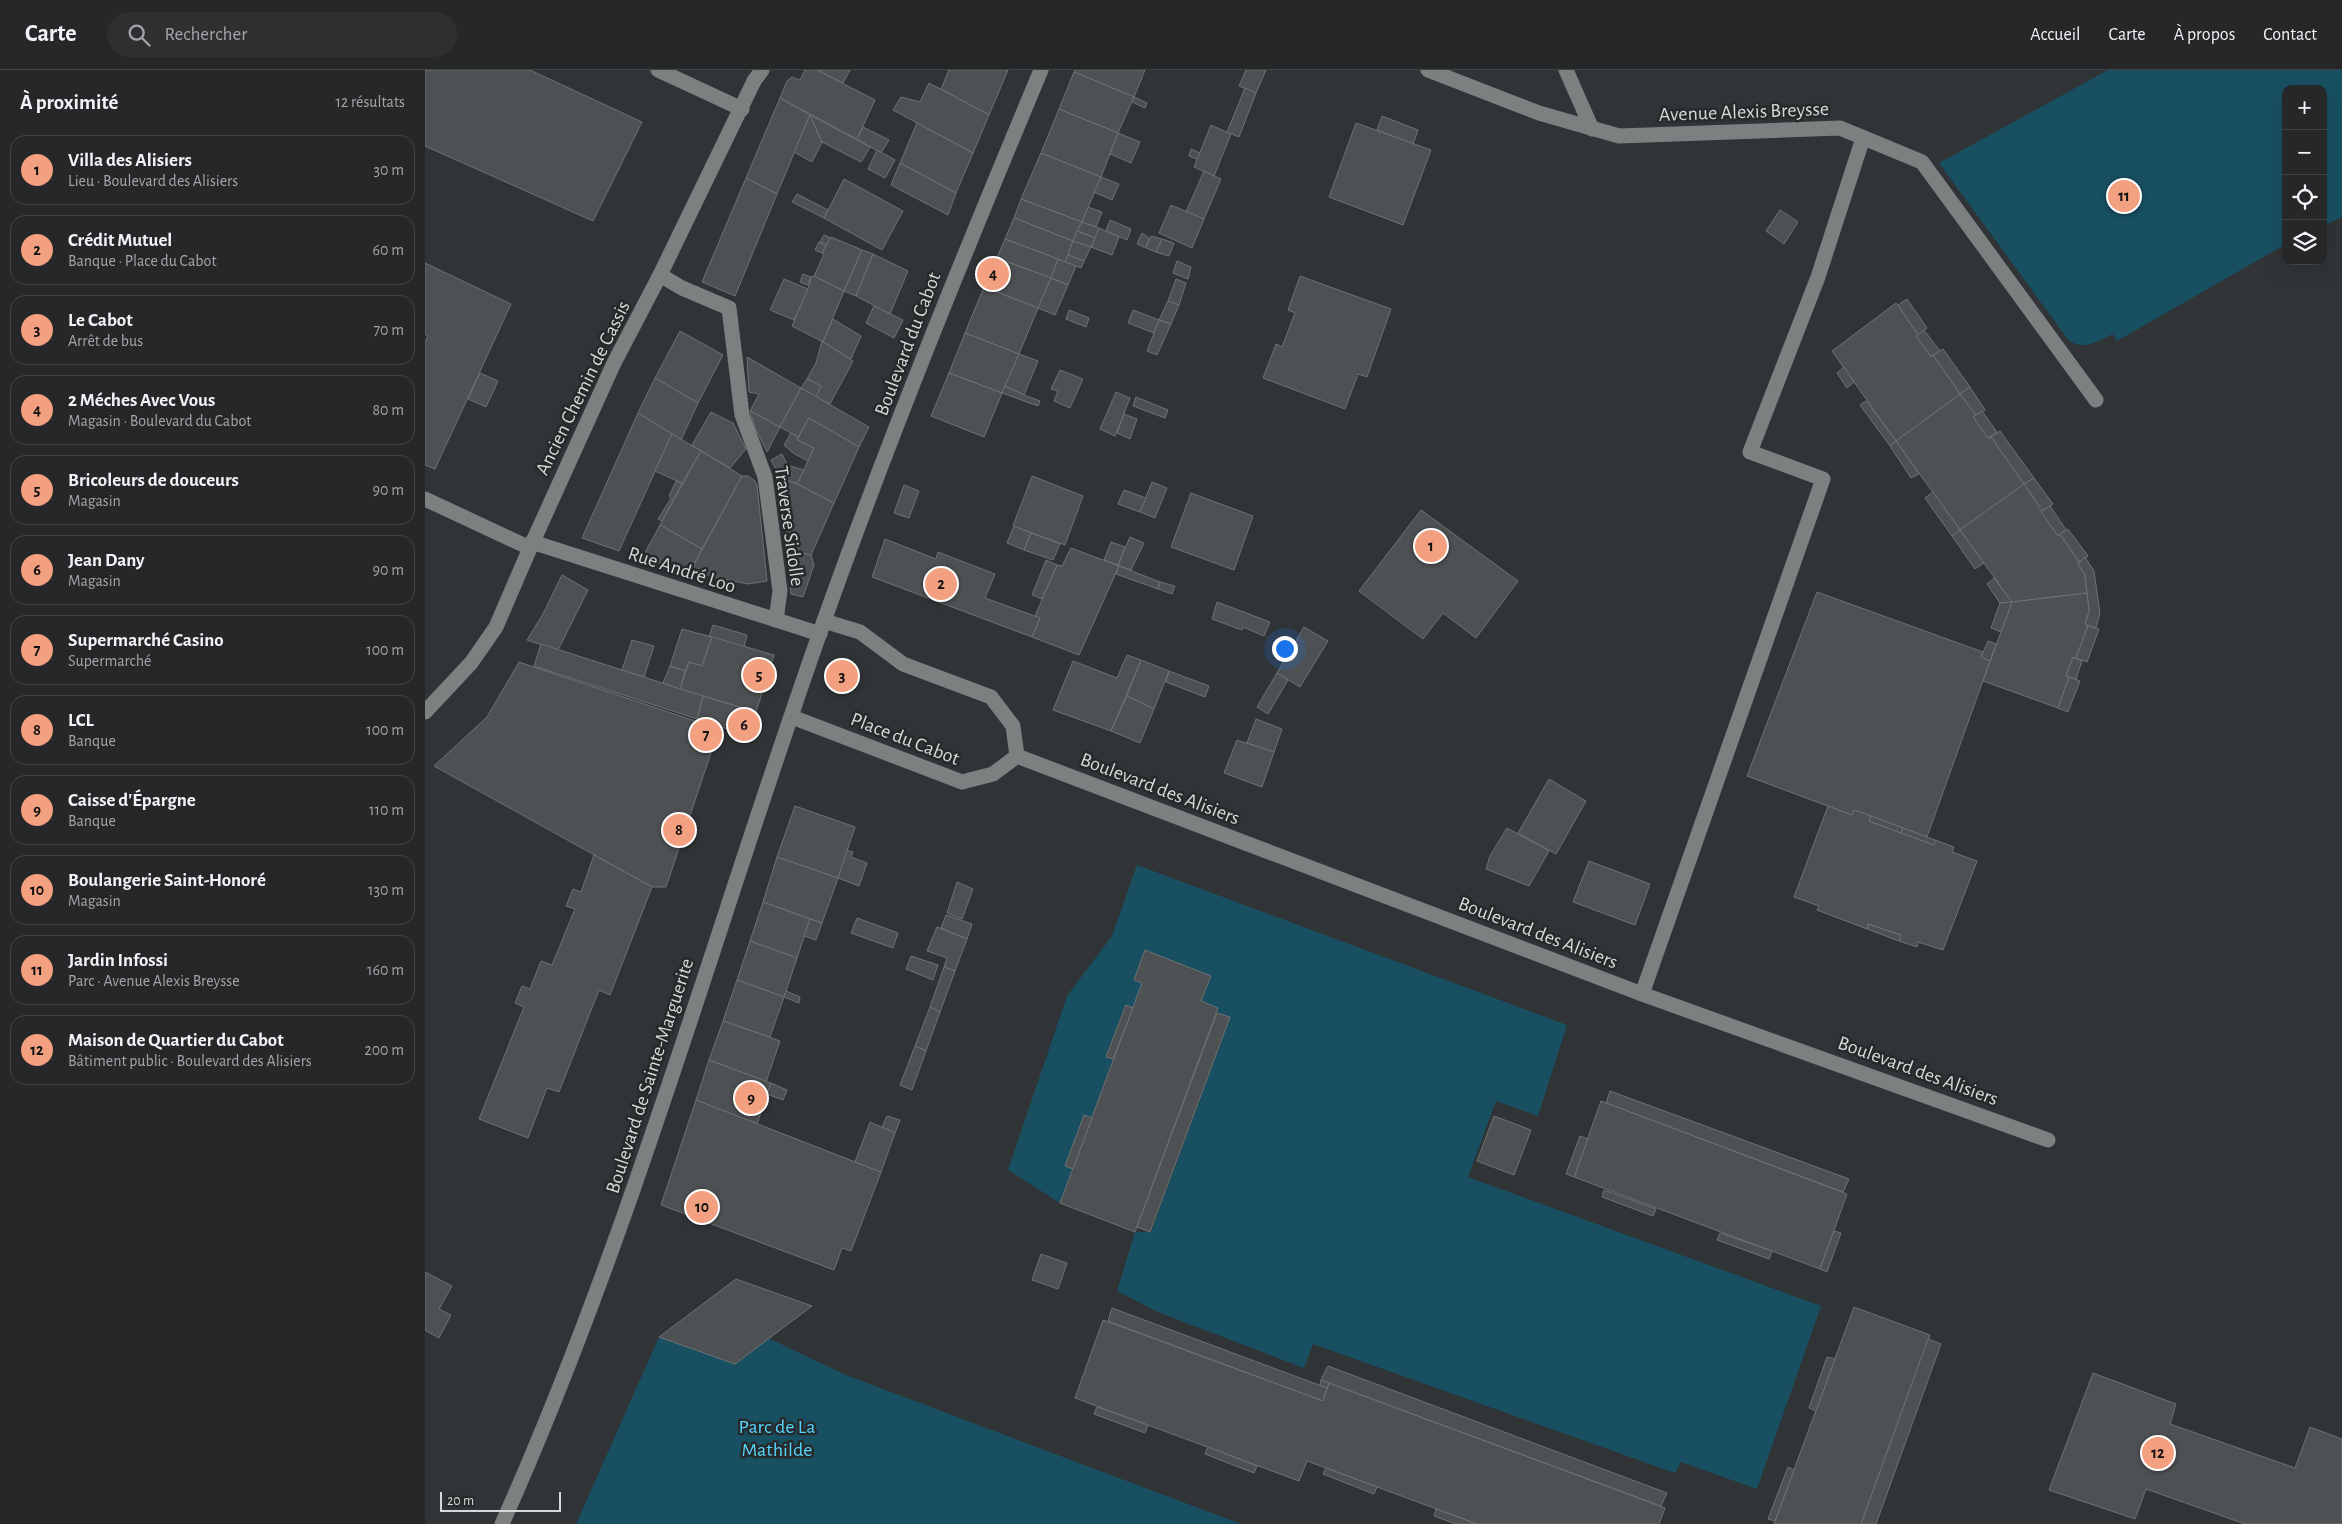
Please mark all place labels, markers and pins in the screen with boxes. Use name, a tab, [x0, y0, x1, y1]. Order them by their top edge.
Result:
pin: 11	[2108, 177, 2140, 215]
pin: 4	[977, 255, 1009, 293]
pin: 1	[1415, 527, 1447, 565]
pin: 2	[925, 565, 957, 603]
pin: 5	[743, 656, 775, 694]
pin: 3	[826, 657, 858, 695]
pin: 6	[728, 706, 760, 744]
pin: 7	[690, 716, 722, 754]
pin: 8	[663, 811, 695, 849]
pin: 9	[735, 1079, 767, 1117]
pin: 10	[686, 1188, 718, 1226]
pin: 12	[2142, 1434, 2174, 1472]

